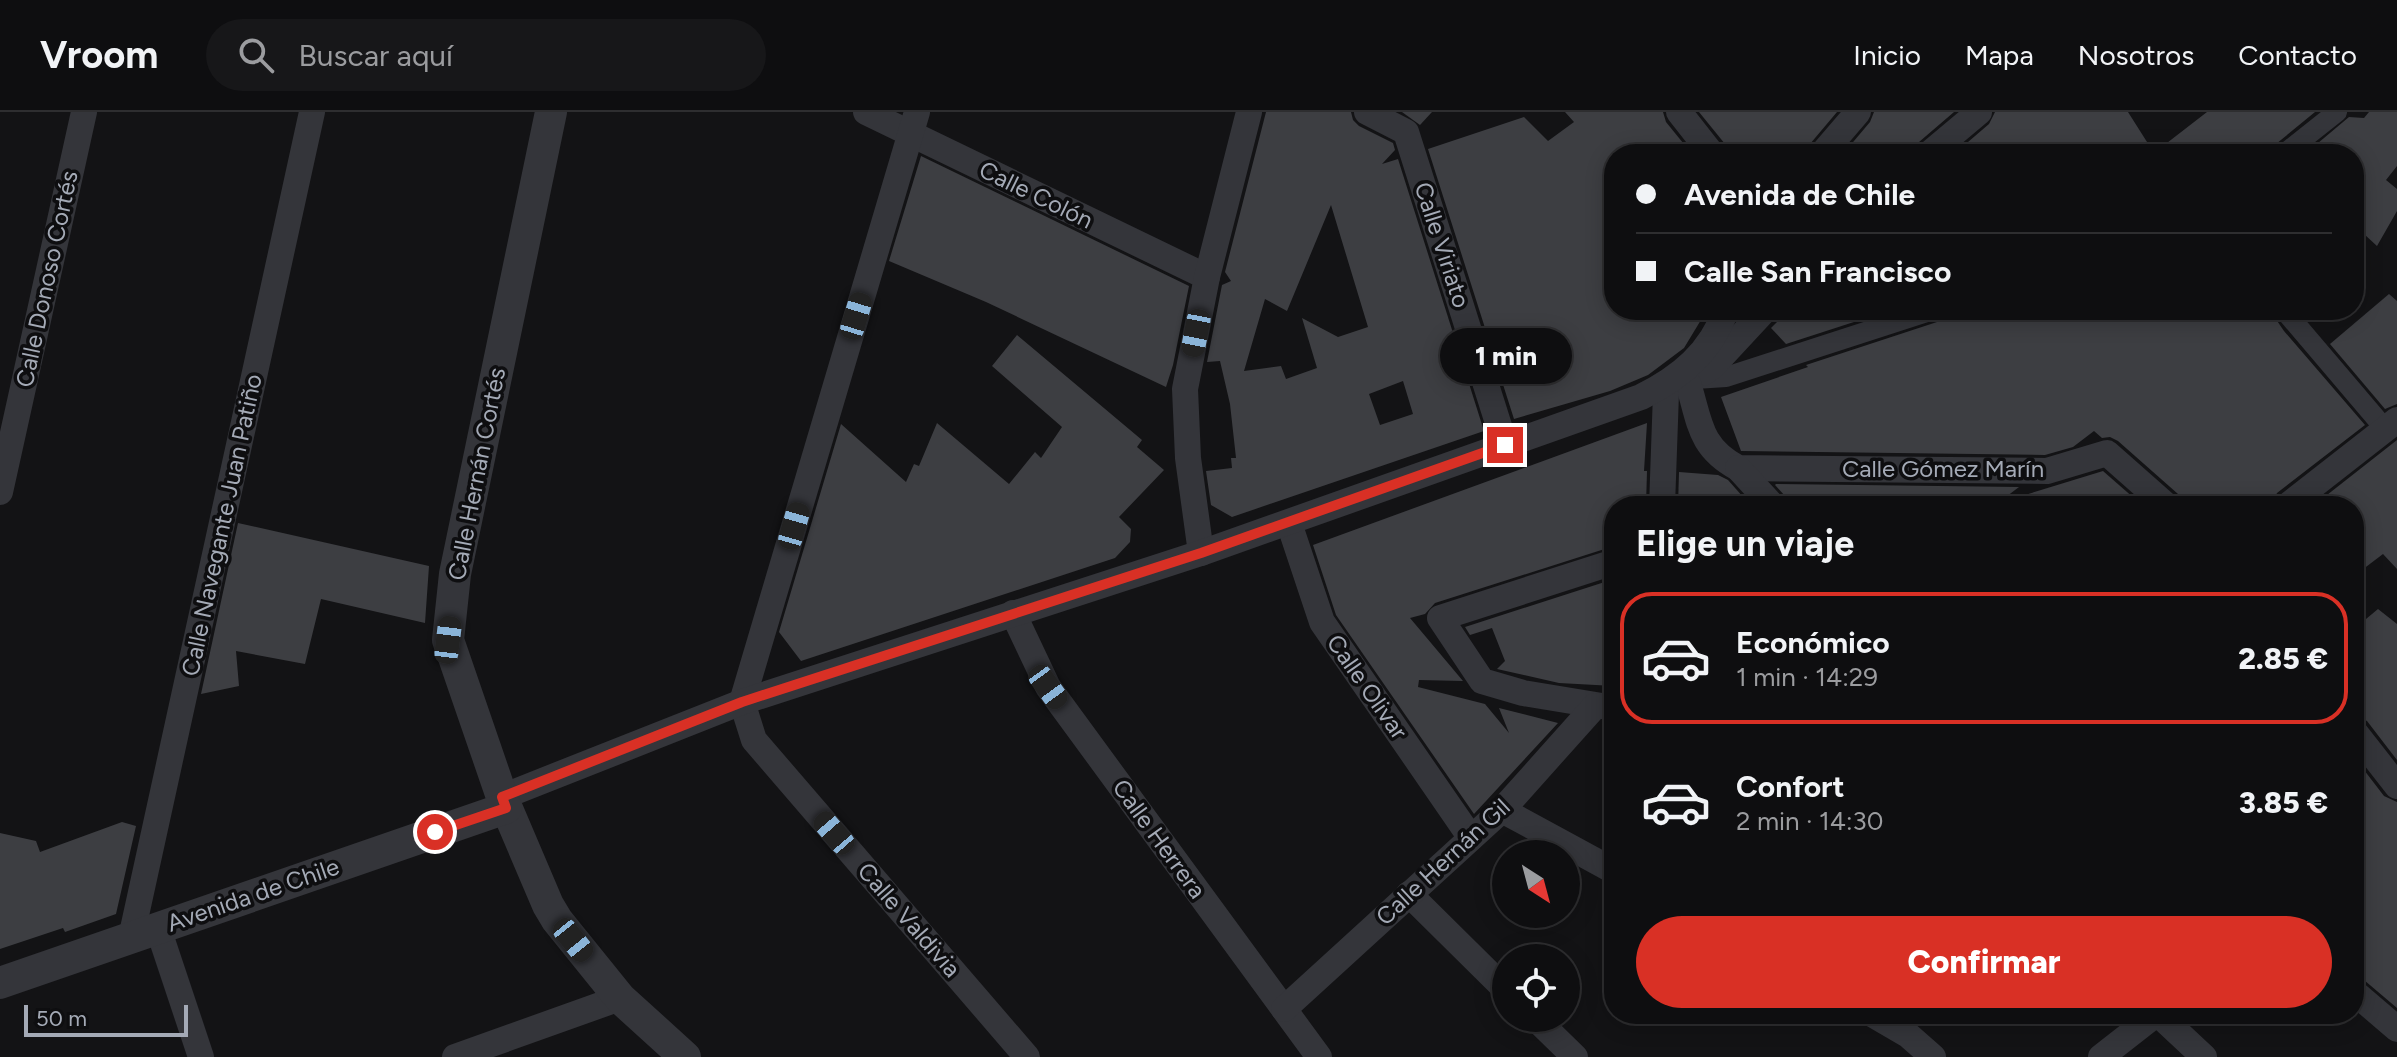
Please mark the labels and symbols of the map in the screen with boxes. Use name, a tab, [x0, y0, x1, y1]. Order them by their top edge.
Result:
street label: Calle Colón	[975, 155, 1098, 235]
street label: Calle Donoso Cortés	[9, 168, 84, 390]
street label: Calle Viriato	[1409, 178, 1476, 311]
car	[838, 290, 874, 342]
car	[1180, 307, 1212, 359]
callout: 1 min	[1439, 329, 1571, 385]
street label: Calle Hernán Cortés	[442, 365, 511, 583]
street label: Calle Navegante Juan Patiño	[175, 371, 268, 679]
route end	[1487, 427, 1523, 463]
street label: Calle Gómez Marín	[1842, 454, 2044, 483]
car	[776, 500, 812, 552]
car	[433, 615, 463, 665]
street label: Calle Olivar	[1321, 629, 1414, 745]
car	[1024, 661, 1072, 713]
street label: Calle Herrera	[1107, 774, 1212, 904]
street label: Calle Hernán Gil	[1370, 792, 1516, 931]
car	[809, 807, 859, 859]
route start	[417, 814, 453, 850]
north arrow	[1492, 840, 1580, 928]
street label: Avenida de Chile	[163, 851, 343, 938]
street label: Calle Valdivia	[852, 856, 967, 983]
car	[549, 914, 597, 966]
scale bar	[24, 1001, 188, 1037]

